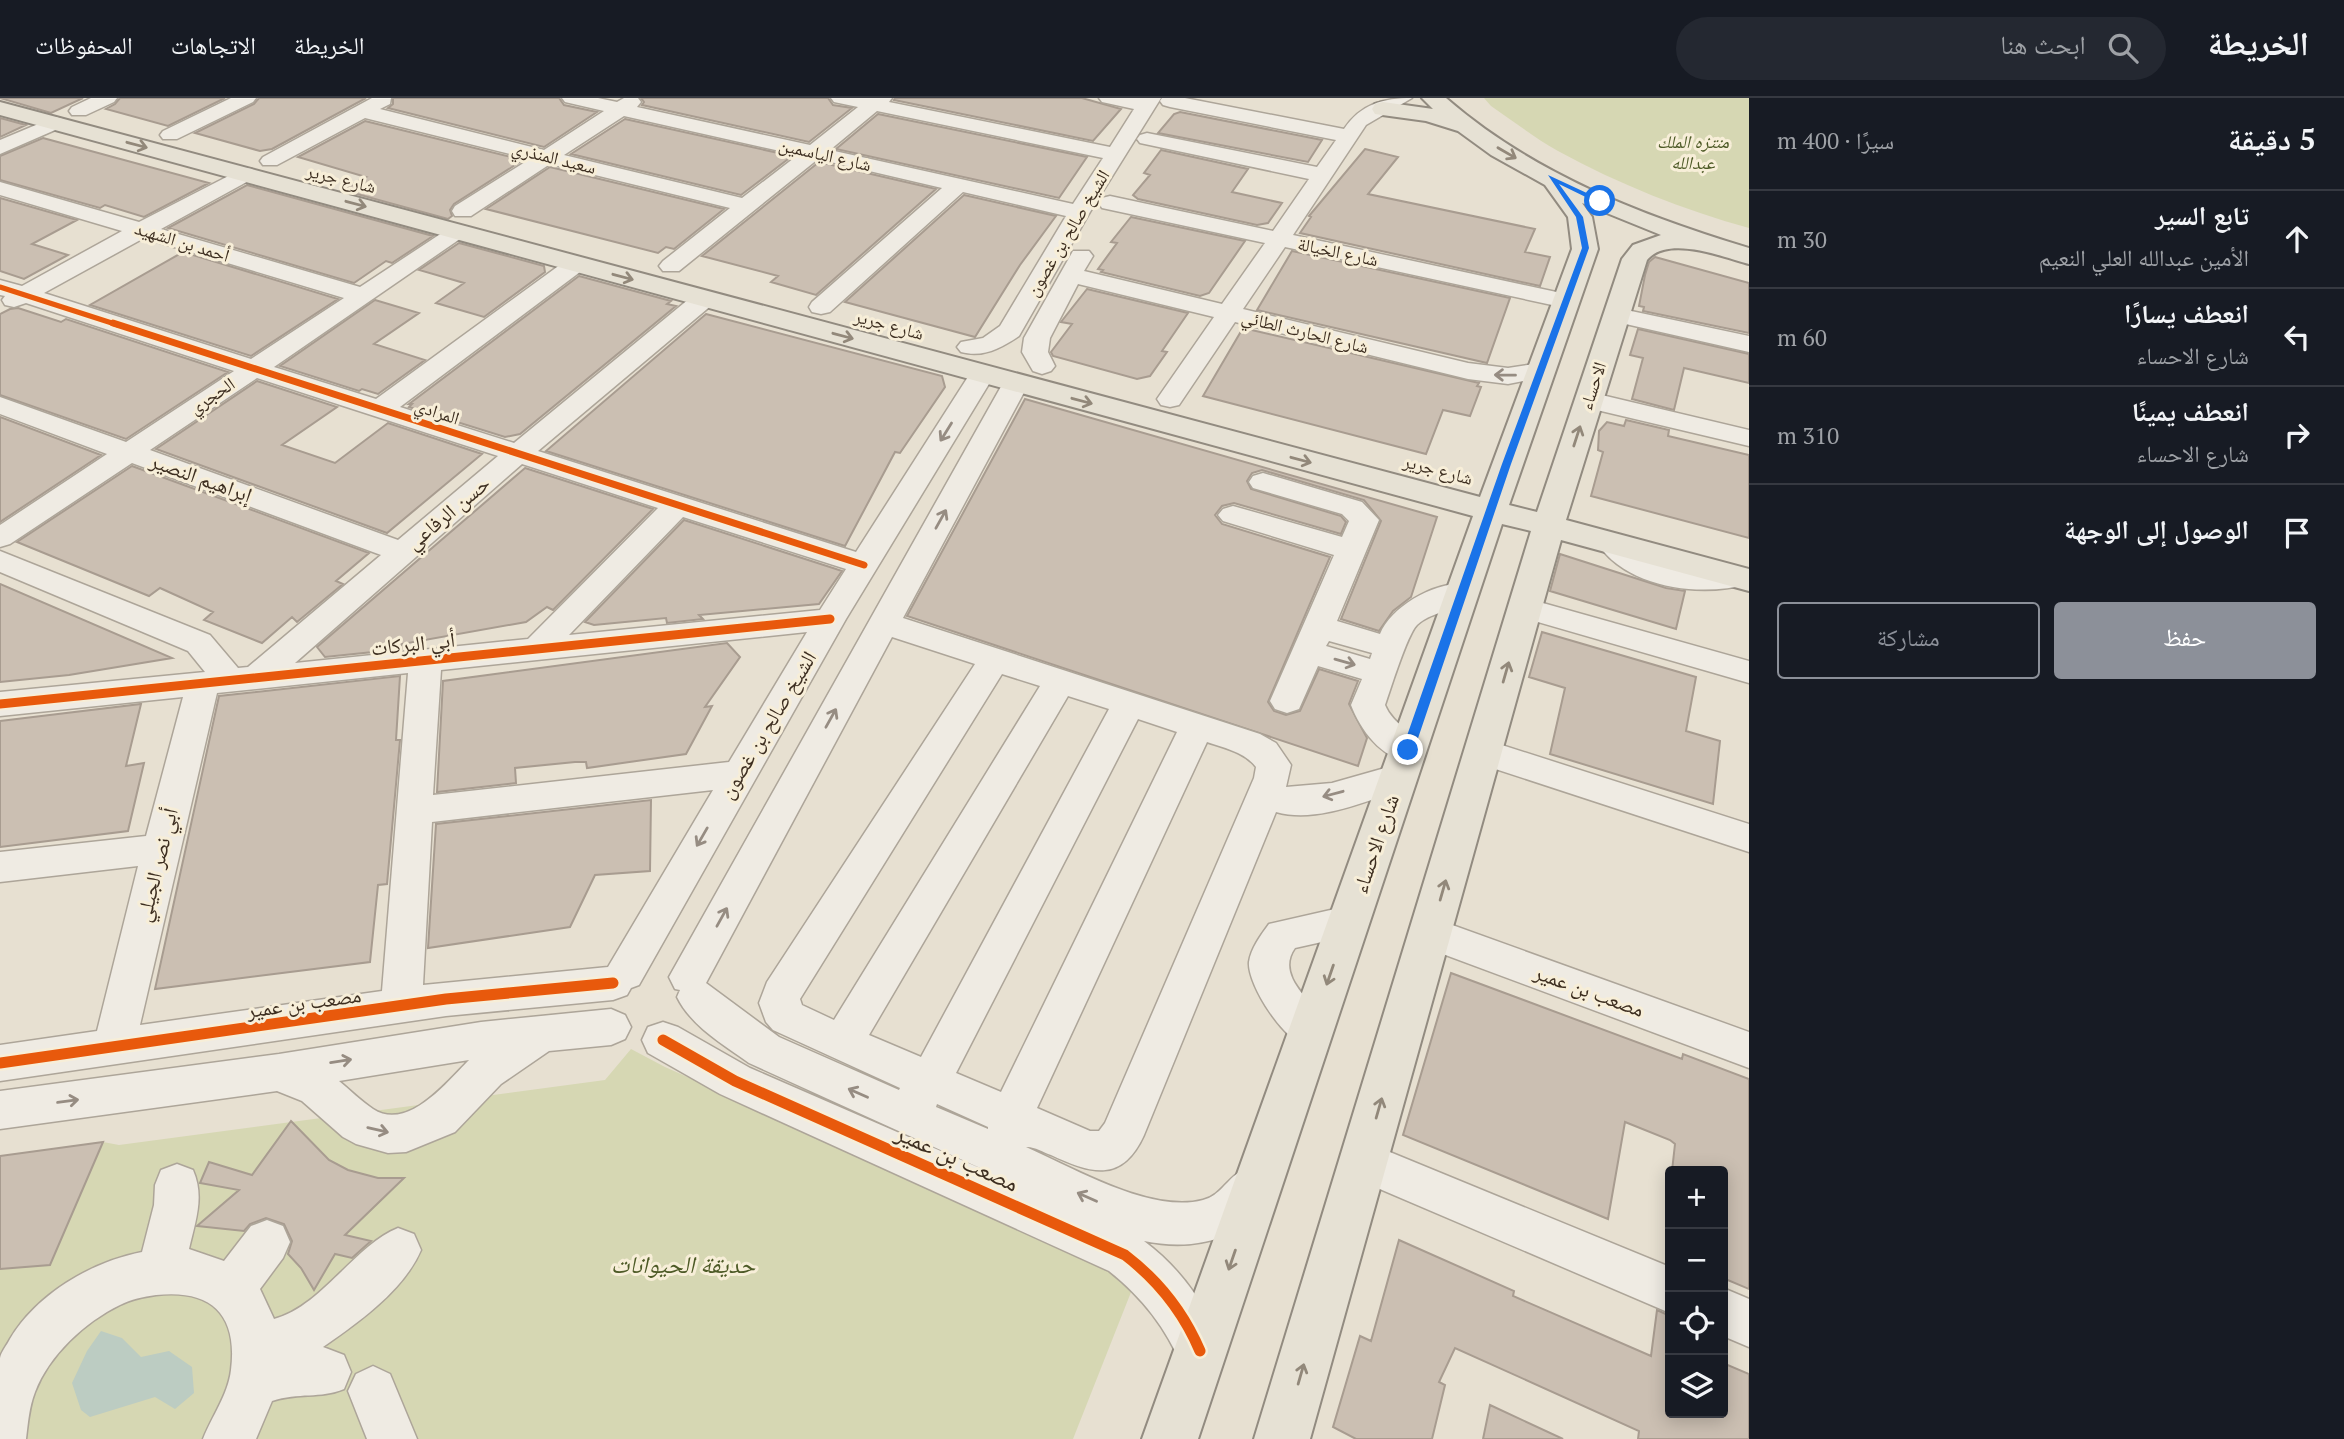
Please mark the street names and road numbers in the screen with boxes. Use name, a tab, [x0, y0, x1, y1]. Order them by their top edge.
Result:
street label: شارع الياسمين	[777, 132, 874, 176]
street label: سعيد المنذري	[509, 135, 599, 183]
street label: شارع جرير	[303, 158, 378, 198]
street label: الشيخ صالح بن غصون	[1020, 165, 1115, 301]
street label: أحمد بن الشهيد	[132, 215, 233, 267]
street label: شارع الخيالة	[1296, 231, 1381, 271]
street label: شارع جرير	[851, 303, 927, 345]
street label: شارع الحارث الطائي	[1239, 304, 1371, 362]
street label: الاحساء	[1573, 358, 1611, 413]
street label: الحجري	[184, 371, 241, 422]
street label: المرادي	[411, 393, 463, 433]
street label: إبراهيم النصير	[145, 445, 256, 509]
street label: شارع جرير	[1400, 448, 1476, 490]
street label: حسن الرفاعي	[399, 469, 497, 558]
street label: أبي البركات	[369, 625, 457, 665]
street label: الشيخ صالح بن غصون	[712, 645, 822, 804]
street label: شارع الاحساء	[1345, 791, 1405, 897]
street label: أبي نصر الجيلي	[128, 805, 187, 926]
street label: مصعب بن عمير	[1529, 957, 1648, 1023]
street label: مصعب بن عمير	[244, 980, 363, 1024]
street label: مصعب بن عمير	[890, 1115, 1024, 1199]

